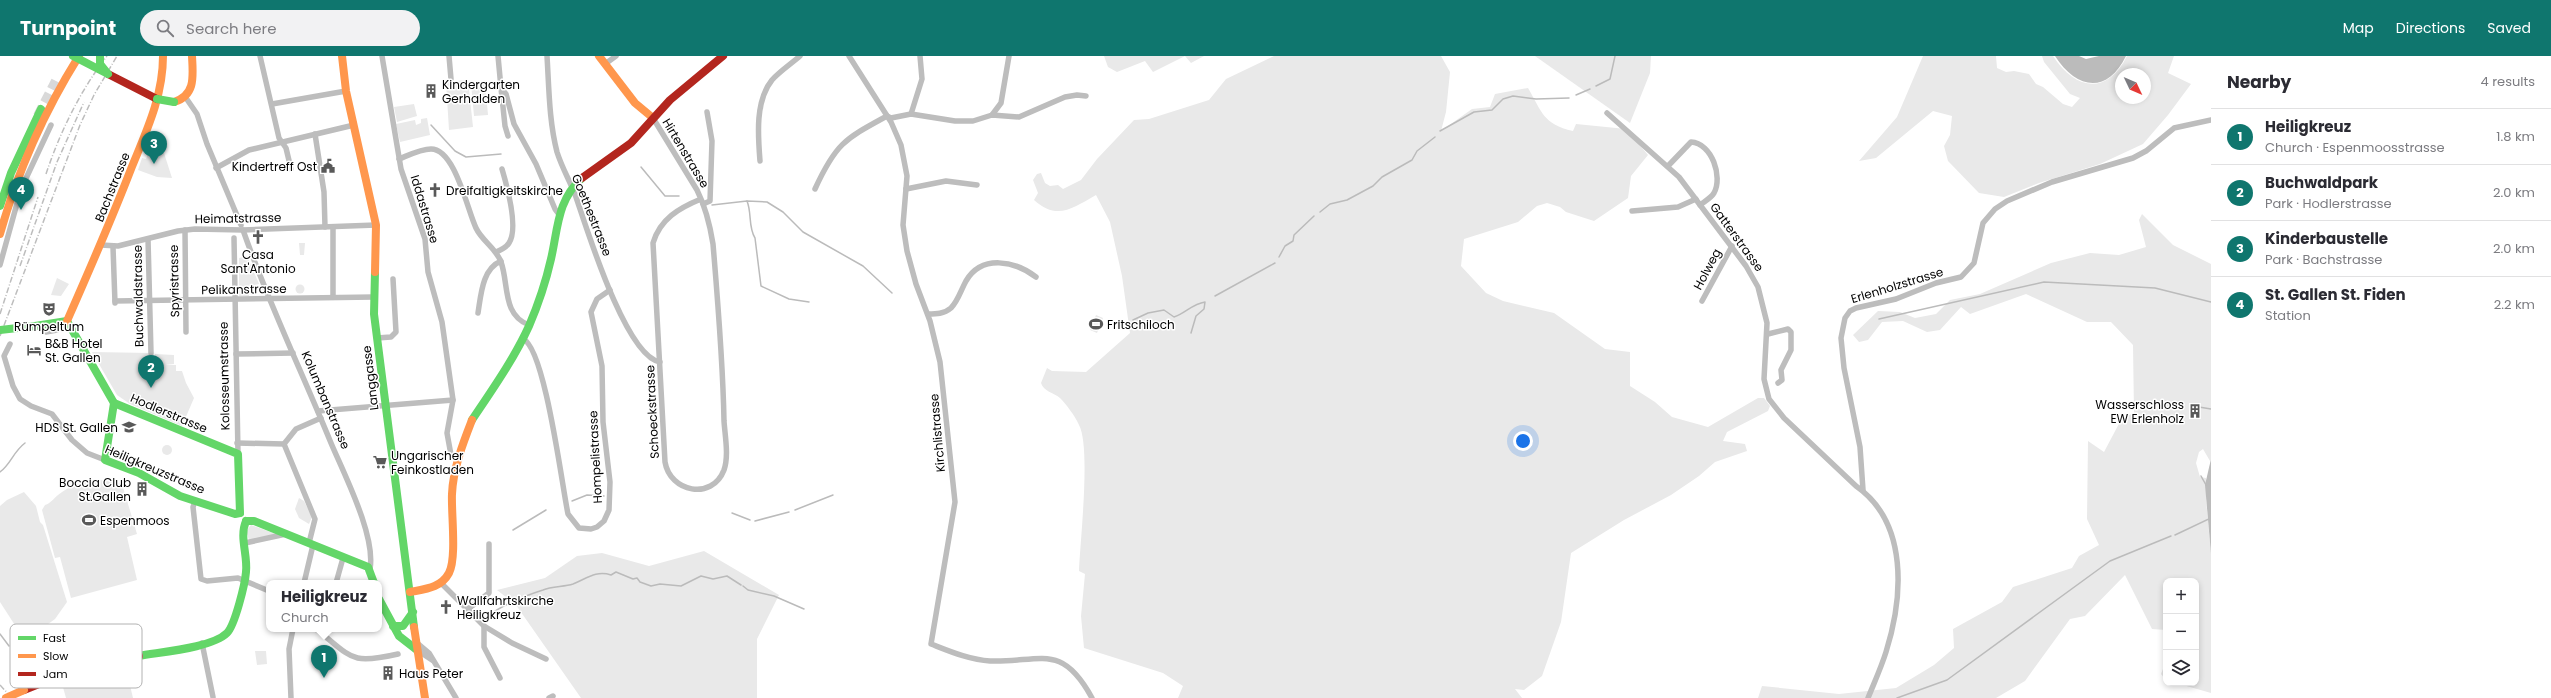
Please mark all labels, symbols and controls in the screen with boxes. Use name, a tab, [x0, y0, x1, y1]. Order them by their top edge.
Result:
search box	[140, 10, 420, 46]
text: Turnpoint	[20, 15, 116, 42]
icon: search	[154, 17, 176, 39]
text: Search here	[186, 18, 276, 39]
text: Map	[2343, 18, 2374, 38]
text: Directions	[2396, 18, 2465, 38]
text: Saved	[2487, 18, 2531, 38]
north arrow	[2115, 68, 2151, 104]
text: Nearby	[2227, 70, 2291, 94]
text: 4 results	[2481, 72, 2535, 91]
place label: Kindergarten Gerhalden	[442, 76, 520, 107]
building icon: Kindergarten Gerhalden	[423, 83, 439, 99]
street label: Hirtenstrasse	[659, 115, 713, 191]
text: Heiligkreuz	[2265, 116, 2351, 137]
text: 1	[2238, 127, 2242, 146]
text: 1.8 km	[2496, 127, 2535, 146]
pin: 3	[141, 131, 167, 164]
text: Church · Espenmoosstrasse	[2265, 138, 2445, 157]
street label: Bachstrasse	[90, 150, 134, 224]
place label: Kindertreff Ost	[232, 158, 317, 175]
public building icon: Kindertreff Ost	[320, 158, 336, 174]
street label: Goethestrasse	[568, 171, 616, 259]
text: Buchwaldpark	[2265, 172, 2378, 193]
street label: Iddastrasse	[407, 173, 443, 245]
pin: 4	[8, 177, 34, 210]
church icon: Dreifaltigkeitskirche	[427, 182, 443, 198]
place label: Dreifaltigkeitskirche	[446, 182, 563, 199]
text: 2	[2236, 183, 2244, 202]
text: 2.0 km	[2493, 183, 2535, 202]
text: Park · Hodlerstrasse	[2265, 194, 2392, 213]
street label: Gatterstrasse	[1706, 199, 1768, 275]
street label: Heimatstrasse	[194, 209, 282, 227]
text: Kinderbaustelle	[2265, 228, 2388, 249]
church icon: Casa Sant'Antonio	[250, 229, 266, 245]
text: 3	[2236, 239, 2244, 258]
text: 2.0 km	[2493, 239, 2535, 258]
street label: Buchwaldstrasse	[129, 245, 147, 347]
street label: Spyristrasse	[165, 245, 183, 317]
street label: Holweg	[1689, 245, 1725, 293]
place label: Casa Sant'Antonio	[220, 246, 296, 277]
text: Park · Bachstrasse	[2265, 250, 2382, 269]
street label: Erlenholzstrasse	[1849, 263, 1945, 307]
street label: Pelikanstrasse	[201, 280, 287, 298]
text: St. Gallen St. Fiden	[2265, 284, 2406, 305]
text: 4	[2236, 295, 2244, 314]
text: 2.2 km	[2494, 295, 2535, 314]
theatre icon: Rümpeltum	[41, 301, 57, 317]
text: Station	[2265, 306, 2311, 325]
sports icon: Fritschiloch	[1088, 316, 1104, 332]
place label: Fritschiloch	[1107, 316, 1175, 333]
place label: Rümpeltum	[14, 318, 84, 335]
street label: Kolosseumstrasse	[215, 322, 233, 430]
place label: B&B Hotel St. Gallen	[45, 335, 103, 366]
hotel icon: B&B Hotel St. Gallen	[26, 342, 42, 358]
street label: Langgasse	[358, 345, 382, 411]
street label: Kolumbanstrasse	[298, 348, 354, 452]
pin: 2	[138, 355, 164, 388]
street label: Schoeckstrasse	[641, 365, 663, 459]
street label: Hodlerstrasse	[128, 389, 210, 437]
street label: Kirchlistrasse	[925, 393, 949, 473]
place label: Wasserschloss EW Erlenholz	[2095, 396, 2184, 427]
building icon: Wasserschloss EW Erlenholz	[2187, 403, 2203, 419]
street label: Hompelistrasse	[584, 410, 606, 504]
place label: HDS St. Gallen	[35, 419, 118, 436]
school or university icon: HDS St. Gallen	[121, 419, 137, 435]
your location	[1513, 431, 1533, 451]
street label: Heiligkreuzstrasse	[102, 440, 208, 498]
place label: Ungarischer Feinkostladen	[391, 447, 474, 478]
supermarket icon: Ungarischer Feinkostladen	[372, 454, 388, 470]
place label: Boccia Club St.Gallen	[59, 474, 131, 505]
building icon: Boccia Club St.Gallen	[134, 481, 150, 497]
sports icon: Espenmoos	[81, 512, 97, 528]
place label: Espenmoos	[100, 512, 170, 529]
map controls	[2163, 578, 2199, 686]
button: +	[2163, 578, 2199, 614]
popup	[266, 580, 382, 632]
text: Heiligkreuz	[281, 586, 367, 607]
place label: Wallfahrtskirche Heiligkreuz	[457, 592, 554, 623]
church icon: Wallfahrtskirche Heiligkreuz	[438, 599, 454, 615]
text: Church	[281, 608, 329, 627]
button: −	[2163, 614, 2199, 650]
legend	[10, 624, 142, 688]
text: Fast	[43, 630, 66, 646]
pin: 1	[311, 645, 337, 678]
text: Slow	[43, 648, 68, 664]
button: layers	[2163, 650, 2199, 686]
building icon: Haus Peter	[380, 665, 396, 681]
place label: Haus Peter	[399, 665, 464, 682]
text: Jam	[43, 666, 68, 682]

